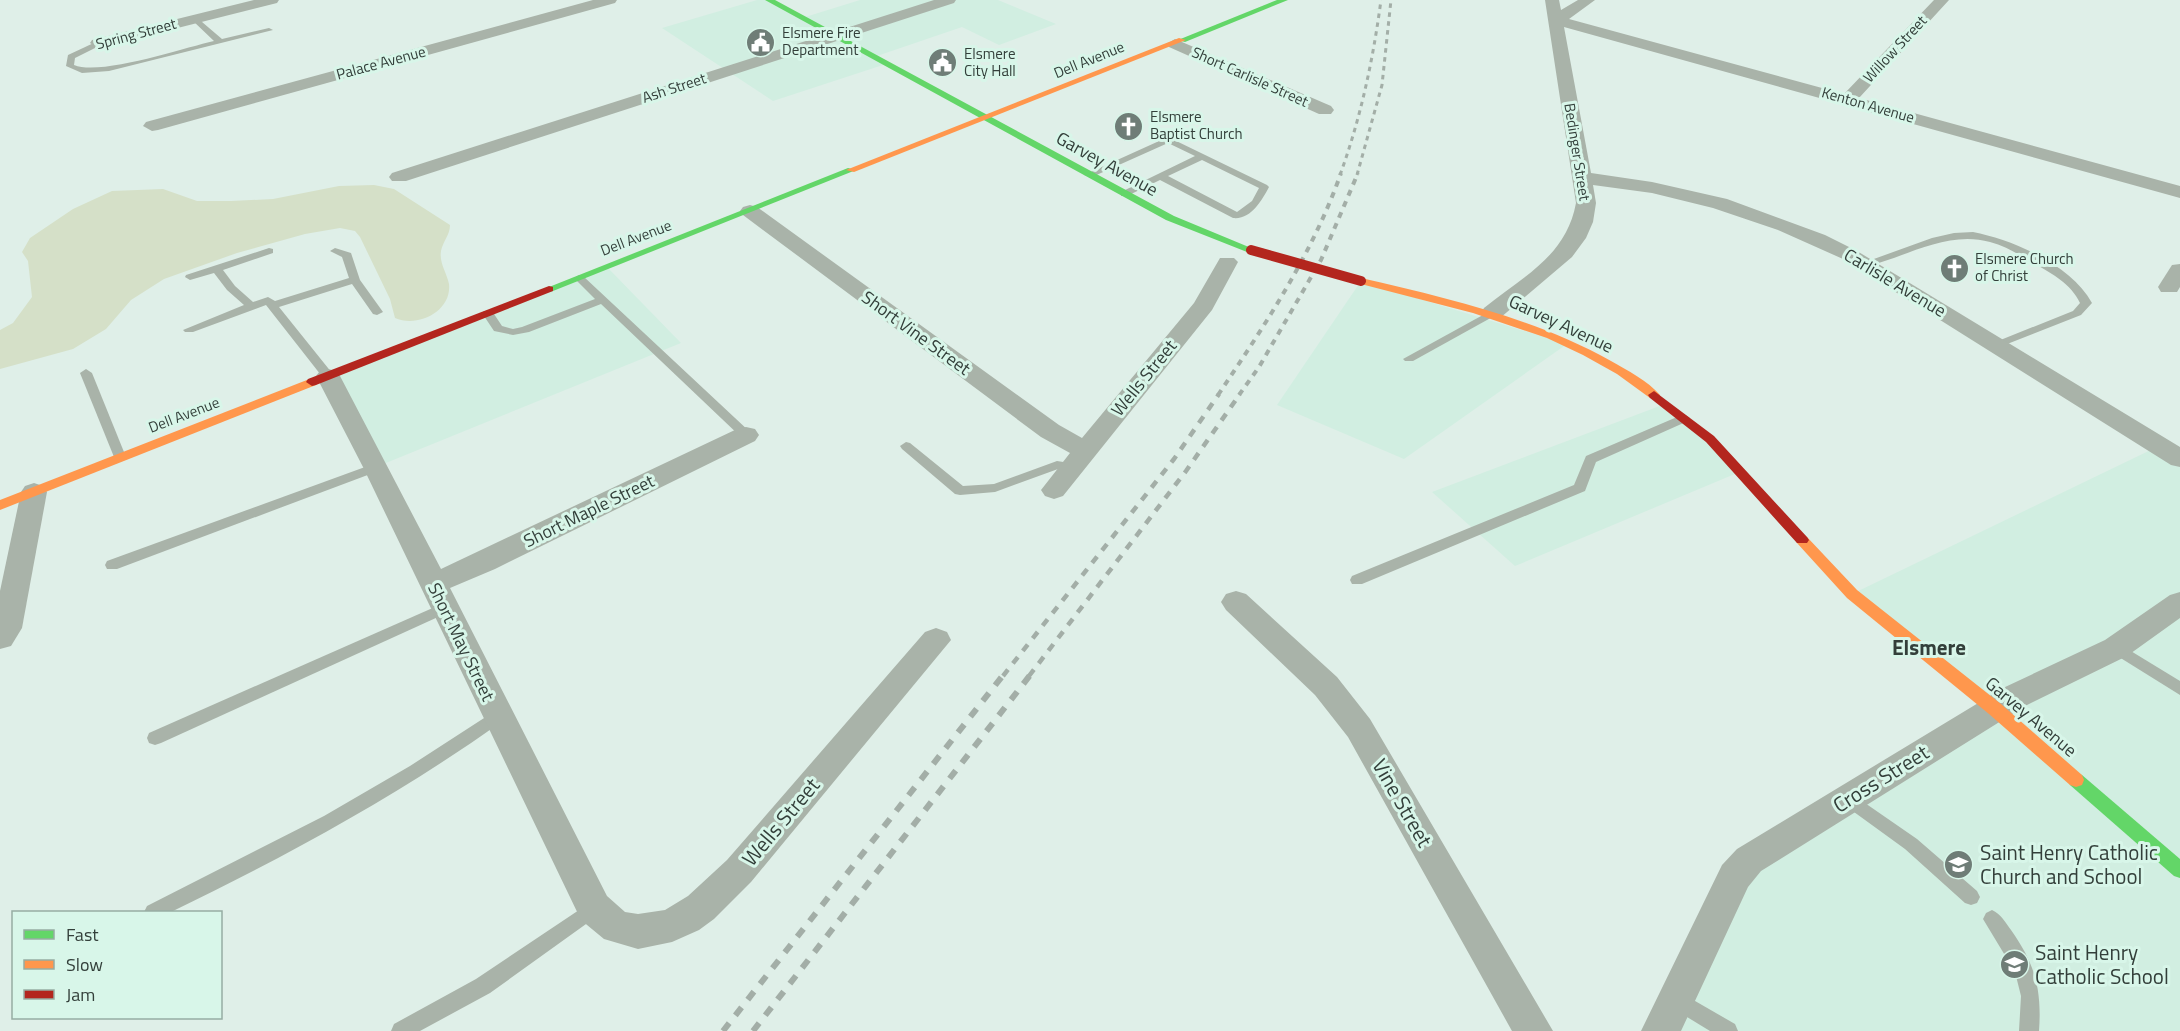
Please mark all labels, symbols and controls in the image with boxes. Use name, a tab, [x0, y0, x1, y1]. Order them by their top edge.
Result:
street label: Willow Street	[1857, 9, 1932, 87]
street label: Spring Street	[93, 12, 179, 55]
place label: Elsmere Fire Department	[782, 21, 861, 61]
public building icon: Elsmere Fire Department	[745, 26, 777, 58]
street label: Dell Avenue	[1050, 35, 1128, 84]
street label: Palace Avenue	[334, 40, 428, 85]
street label: Short Carlisle Street	[1188, 41, 1313, 113]
place label: Elsmere City Hall	[964, 42, 1016, 82]
public building icon: Elsmere City Hall	[927, 47, 959, 79]
street label: Ash Street	[639, 66, 709, 109]
street label: Kenton Avenue	[1819, 80, 1917, 129]
street label: Bedinger Street	[1558, 101, 1597, 203]
place label: Elsmere Baptist Church	[1150, 105, 1243, 145]
church icon: Elsmere Baptist Church	[1113, 110, 1145, 142]
street label: Garvey Avenue	[1051, 124, 1163, 203]
street label: Dell Avenue	[597, 213, 675, 262]
street label: Carlisle Avenue	[1839, 241, 1952, 324]
place label: Elsmere Church of Christ	[1975, 247, 2074, 287]
church icon: Elsmere Church of Christ	[1938, 252, 1970, 284]
street label: Short Vine Street	[856, 284, 977, 382]
street label: Garvey Avenue	[1504, 287, 1618, 360]
street label: Wells Street	[1104, 333, 1183, 422]
street label: Dell Avenue	[145, 390, 223, 439]
street label: Short Maple Street	[519, 467, 659, 554]
street label: Short May Street	[421, 578, 502, 706]
district label: Elsmere	[1892, 631, 1966, 663]
street label: Garvey Avenue	[1979, 670, 2083, 763]
street label: Cross Street	[1826, 736, 1935, 820]
street label: Vine Street	[1365, 752, 1441, 853]
street label: Wells Street	[734, 770, 827, 873]
place label: Saint Henry Catholic Church and School	[1980, 836, 2158, 892]
school or university icon: Saint Henry Catholic Church and School	[1943, 849, 1975, 881]
legend	[12, 911, 222, 1019]
text: Fast	[66, 921, 99, 948]
place label: Saint Henry Catholic School	[2035, 936, 2169, 992]
school or university icon: Saint Henry Catholic School	[1998, 949, 2030, 981]
text: Slow	[66, 951, 103, 978]
text: Jam	[66, 981, 95, 1008]

